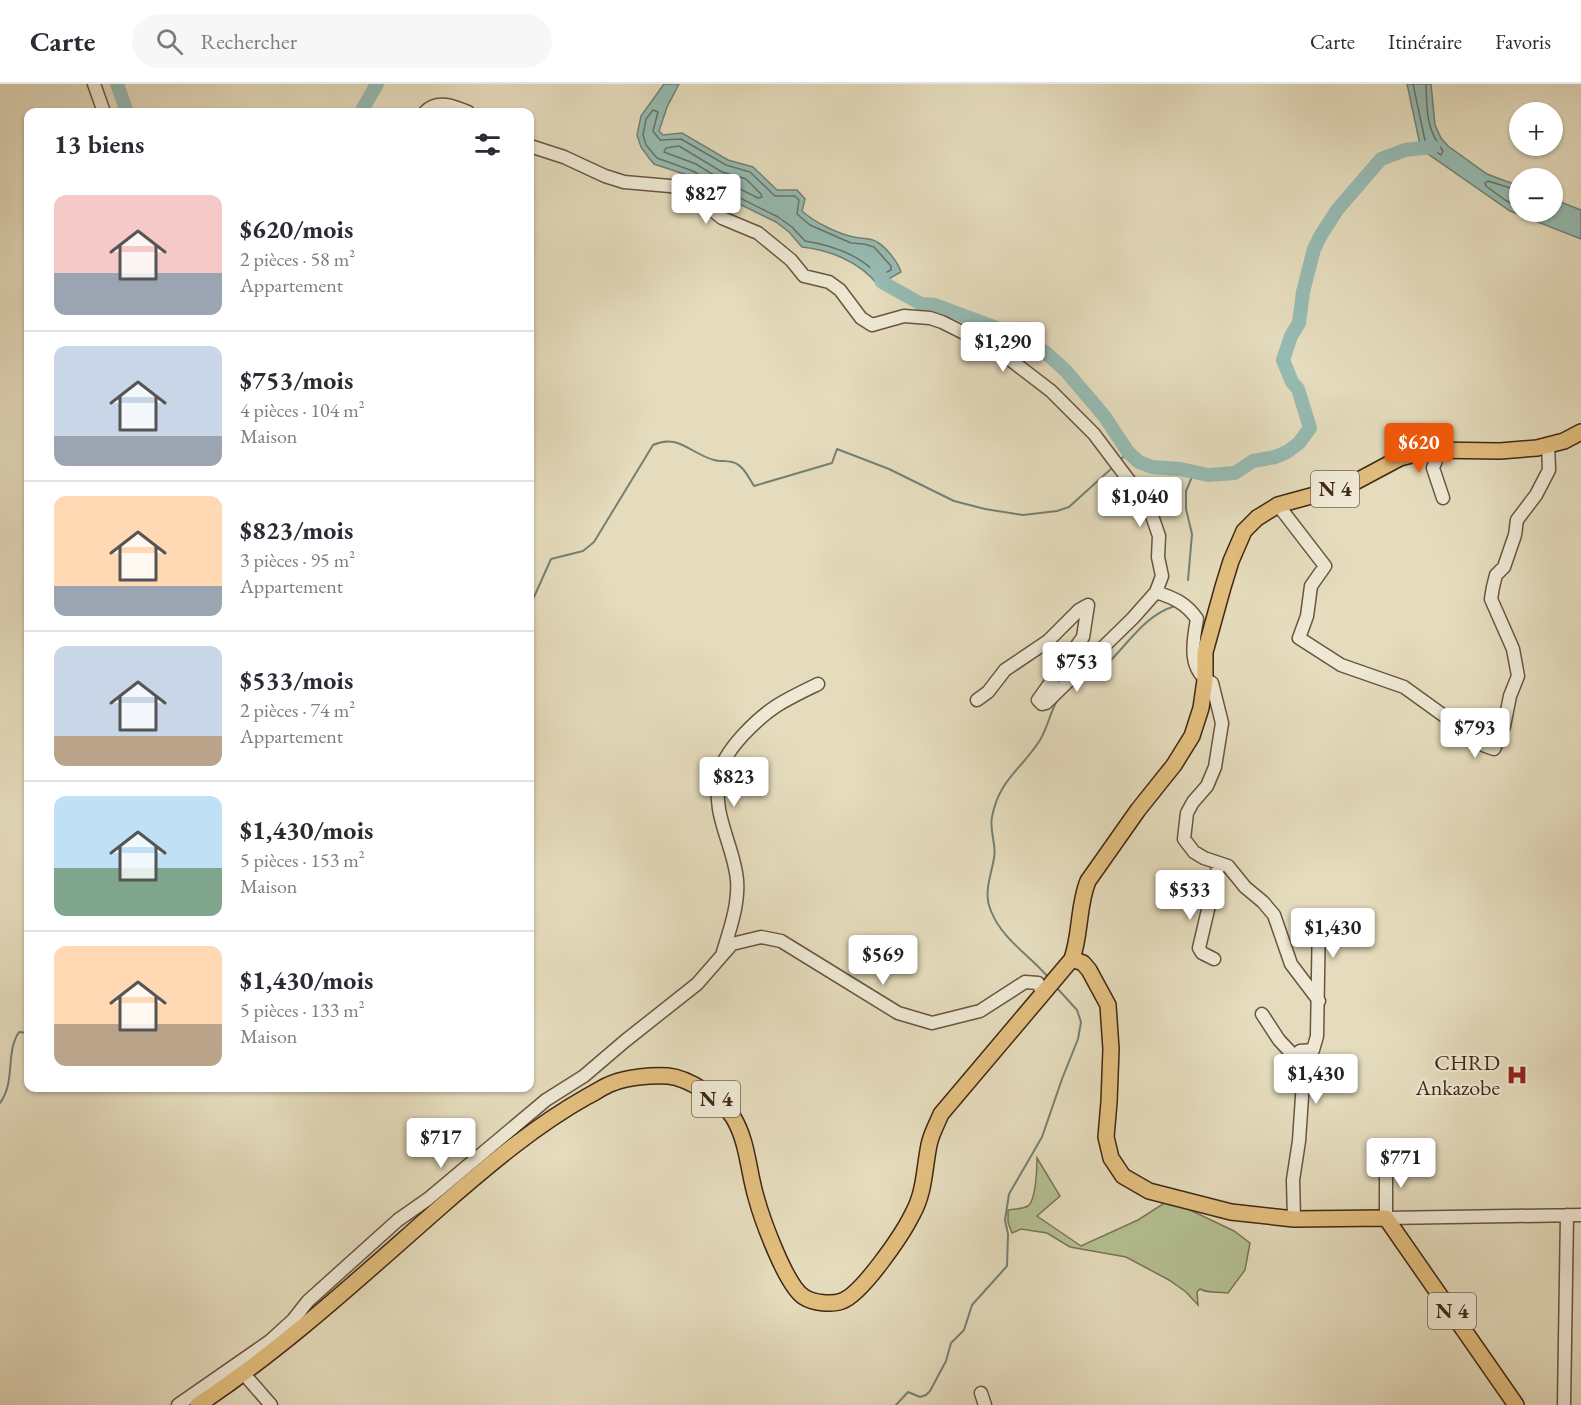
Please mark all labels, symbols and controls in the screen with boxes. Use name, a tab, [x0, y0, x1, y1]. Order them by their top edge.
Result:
search box	[132, 14, 552, 68]
text: Carte	[30, 23, 96, 59]
icon: search	[153, 25, 186, 58]
text: Rechercher	[201, 27, 297, 56]
text: Carte	[1310, 28, 1355, 55]
text: Itinéraire	[1388, 28, 1462, 55]
text: Favoris	[1495, 28, 1551, 55]
map controls	[1509, 102, 1563, 222]
button: +	[1509, 102, 1563, 156]
text: 13 biens	[54, 127, 144, 161]
icon: filters	[471, 128, 504, 161]
button: −	[1509, 168, 1563, 222]
pin: $827	[670, 174, 742, 225]
text: $827	[686, 180, 726, 206]
text: $620/mois	[240, 212, 353, 246]
icon: home	[102, 219, 174, 291]
text: 2 pièces · 58 m²	[240, 246, 355, 272]
text: Appartement	[240, 272, 343, 298]
pin: $1,290	[954, 322, 1052, 373]
text: $1,290	[975, 328, 1031, 354]
text: $753/mois	[240, 363, 353, 397]
icon: home	[102, 370, 174, 442]
text: 4 pièces · 104 m²	[240, 397, 365, 423]
text: Maison	[240, 423, 297, 449]
pin: $620	[1383, 423, 1455, 474]
text: $620	[1399, 429, 1439, 455]
road number: N 4	[1311, 471, 1359, 507]
pin: $1,040	[1091, 477, 1189, 528]
text: $1,040	[1112, 483, 1168, 509]
text: $823/mois	[240, 513, 353, 547]
icon: home	[102, 520, 174, 592]
text: 3 pièces · 95 m²	[240, 547, 355, 573]
text: Appartement	[240, 573, 343, 599]
pin: $753	[1041, 642, 1113, 693]
text: $753	[1057, 648, 1097, 674]
text: $533/mois	[240, 663, 353, 697]
icon: home	[102, 670, 174, 742]
text: 2 pièces · 74 m²	[240, 697, 355, 723]
pin: $793	[1439, 708, 1511, 759]
text: $793	[1455, 714, 1495, 740]
text: Appartement	[240, 723, 343, 749]
pin: $823	[698, 757, 770, 808]
text: $823	[714, 763, 754, 789]
text: $1,430/mois	[240, 813, 373, 847]
icon: home	[102, 820, 174, 892]
text: 5 pièces · 153 m²	[240, 847, 365, 873]
pin: $533	[1154, 870, 1226, 921]
text: Maison	[240, 873, 297, 899]
text: $533	[1170, 876, 1210, 902]
pin: $1,430	[1284, 908, 1382, 959]
text: $1,430	[1305, 914, 1361, 940]
pin: $569	[847, 935, 919, 986]
text: $569	[863, 941, 903, 967]
text: $1,430/mois	[240, 963, 373, 997]
icon: home	[102, 970, 174, 1042]
text: 5 pièces · 133 m²	[240, 997, 365, 1023]
text: Maison	[240, 1023, 297, 1049]
place label: CHRD Ankazobe	[1414, 1048, 1500, 1102]
pin: $1,430	[1267, 1054, 1365, 1105]
text: $1,430	[1288, 1060, 1344, 1086]
hospital icon: CHRD Ankazobe	[1505, 1063, 1529, 1087]
road number: N 4	[692, 1081, 740, 1117]
pin: $717	[405, 1118, 477, 1169]
text: $717	[421, 1124, 461, 1150]
pin: $771	[1365, 1138, 1437, 1189]
text: $771	[1381, 1144, 1421, 1170]
road number: N 4	[1428, 1293, 1476, 1329]

